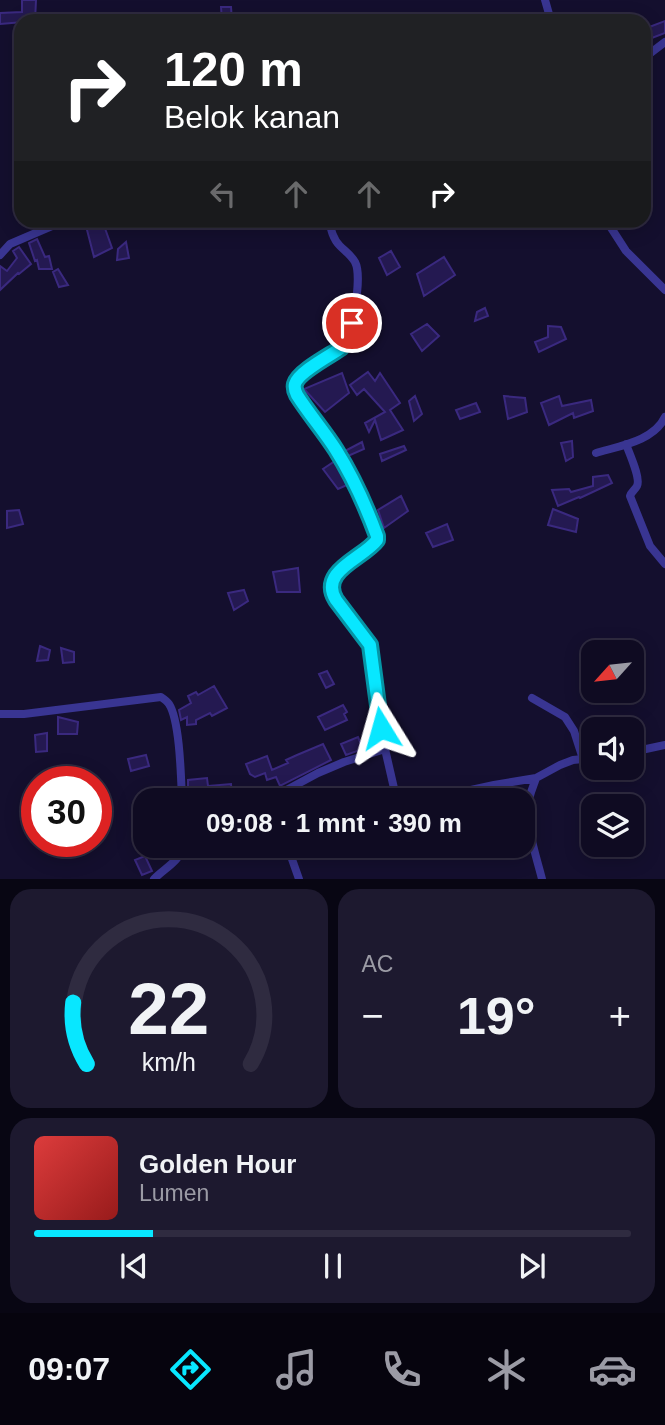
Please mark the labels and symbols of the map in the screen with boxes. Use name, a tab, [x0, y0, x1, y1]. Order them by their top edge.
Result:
pin	[322, 293, 382, 353]
north arrow	[581, 640, 644, 704]
position arrow	[344, 691, 418, 765]
speed limit sign: 30	[21, 766, 112, 857]

